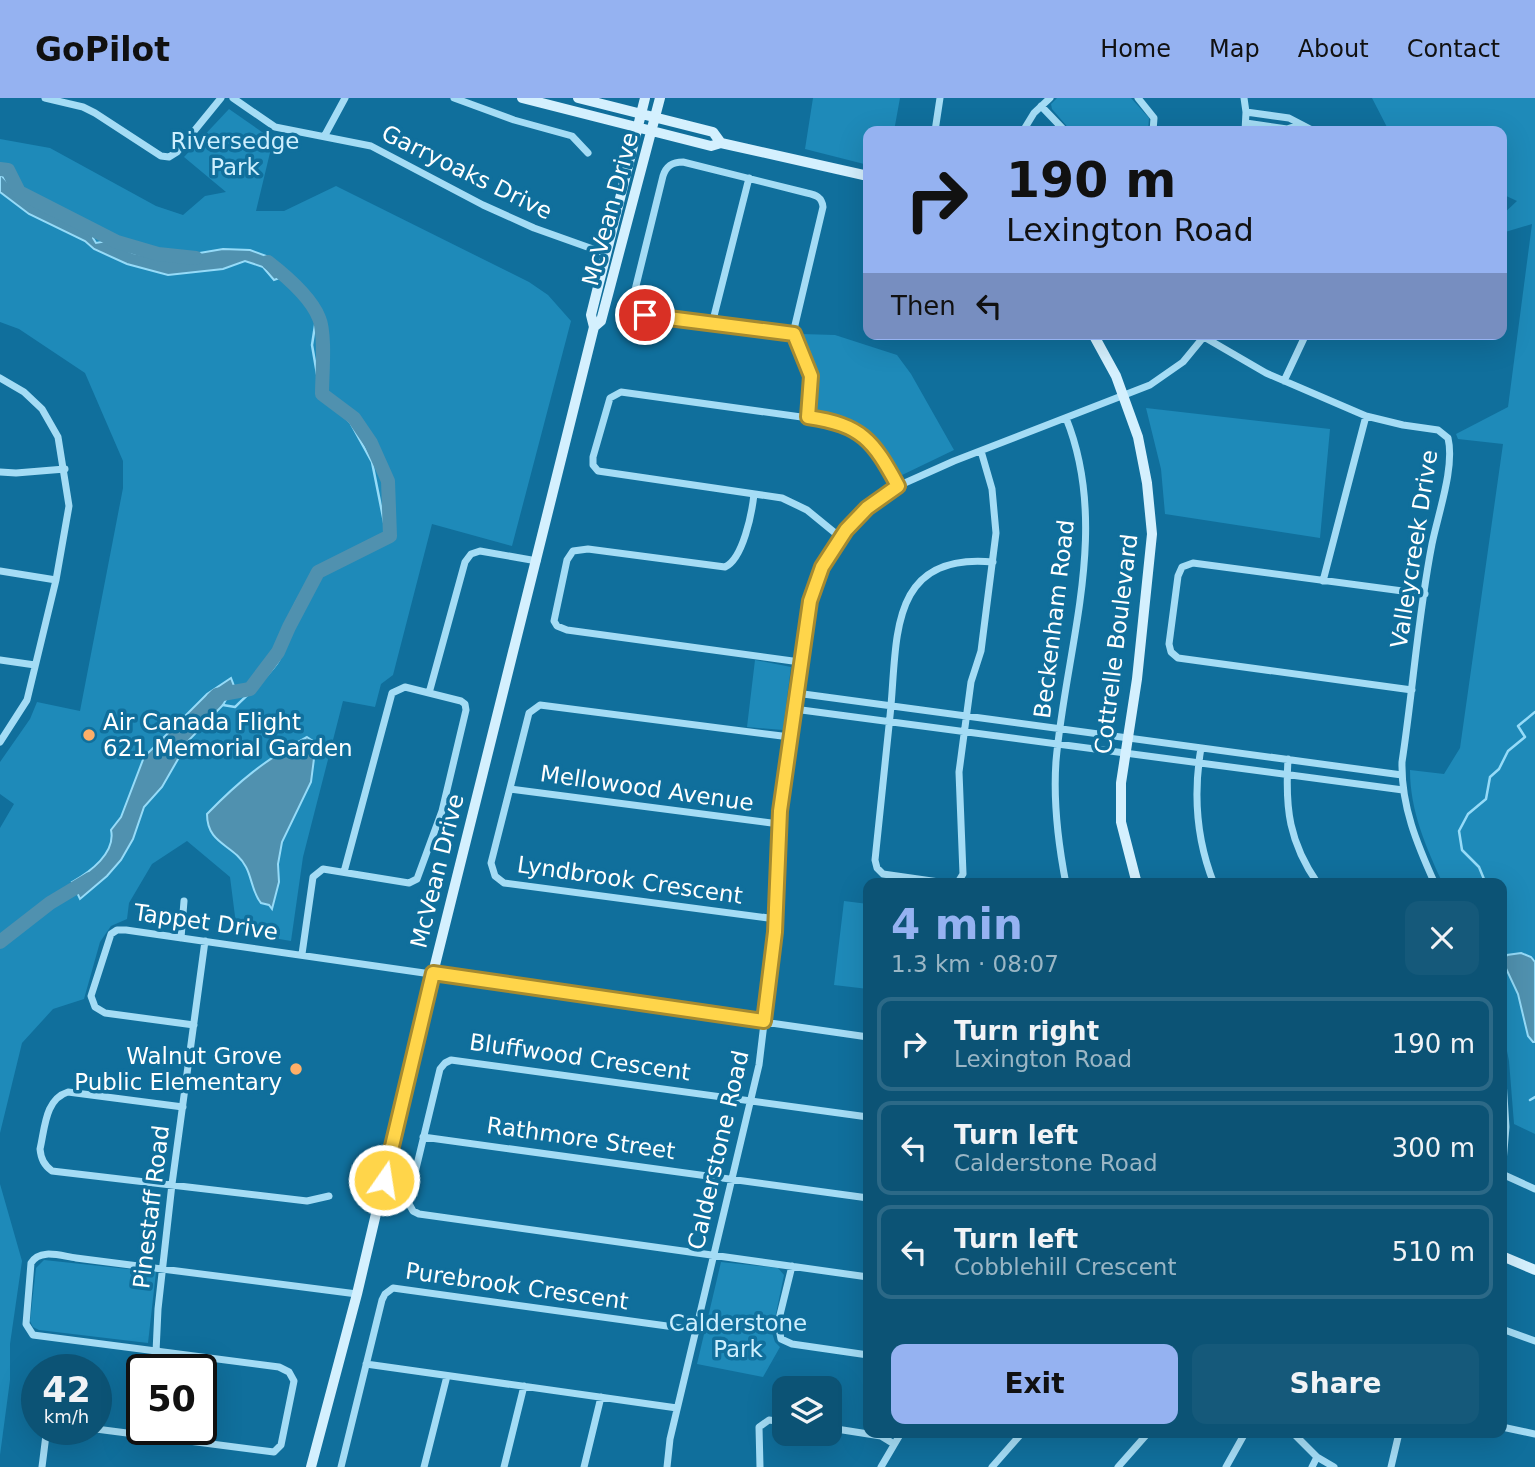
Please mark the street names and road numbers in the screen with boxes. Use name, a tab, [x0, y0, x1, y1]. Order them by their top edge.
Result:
street label: Garryoaks Drive	[378, 120, 556, 224]
street label: McVean Drive	[577, 129, 643, 289]
street label: Valleycreek Drive	[1385, 448, 1443, 650]
street label: Beckenham Road	[1029, 518, 1079, 720]
street label: Cottrelle Boulevard	[1090, 532, 1142, 756]
street label: Mellowood Avenue	[539, 760, 755, 816]
street label: McVean Drive	[405, 791, 469, 951]
street label: Lyndbrook Crescent	[516, 851, 744, 909]
street label: Tappet Drive	[131, 899, 280, 945]
street label: Bluffwood Crescent	[468, 1029, 692, 1085]
street label: Calderstone Road	[682, 1048, 754, 1252]
street label: Rathmore Street	[485, 1112, 677, 1164]
street label: Pinestaff Road	[128, 1124, 174, 1290]
street label: Purebrook Crescent	[404, 1257, 630, 1315]

